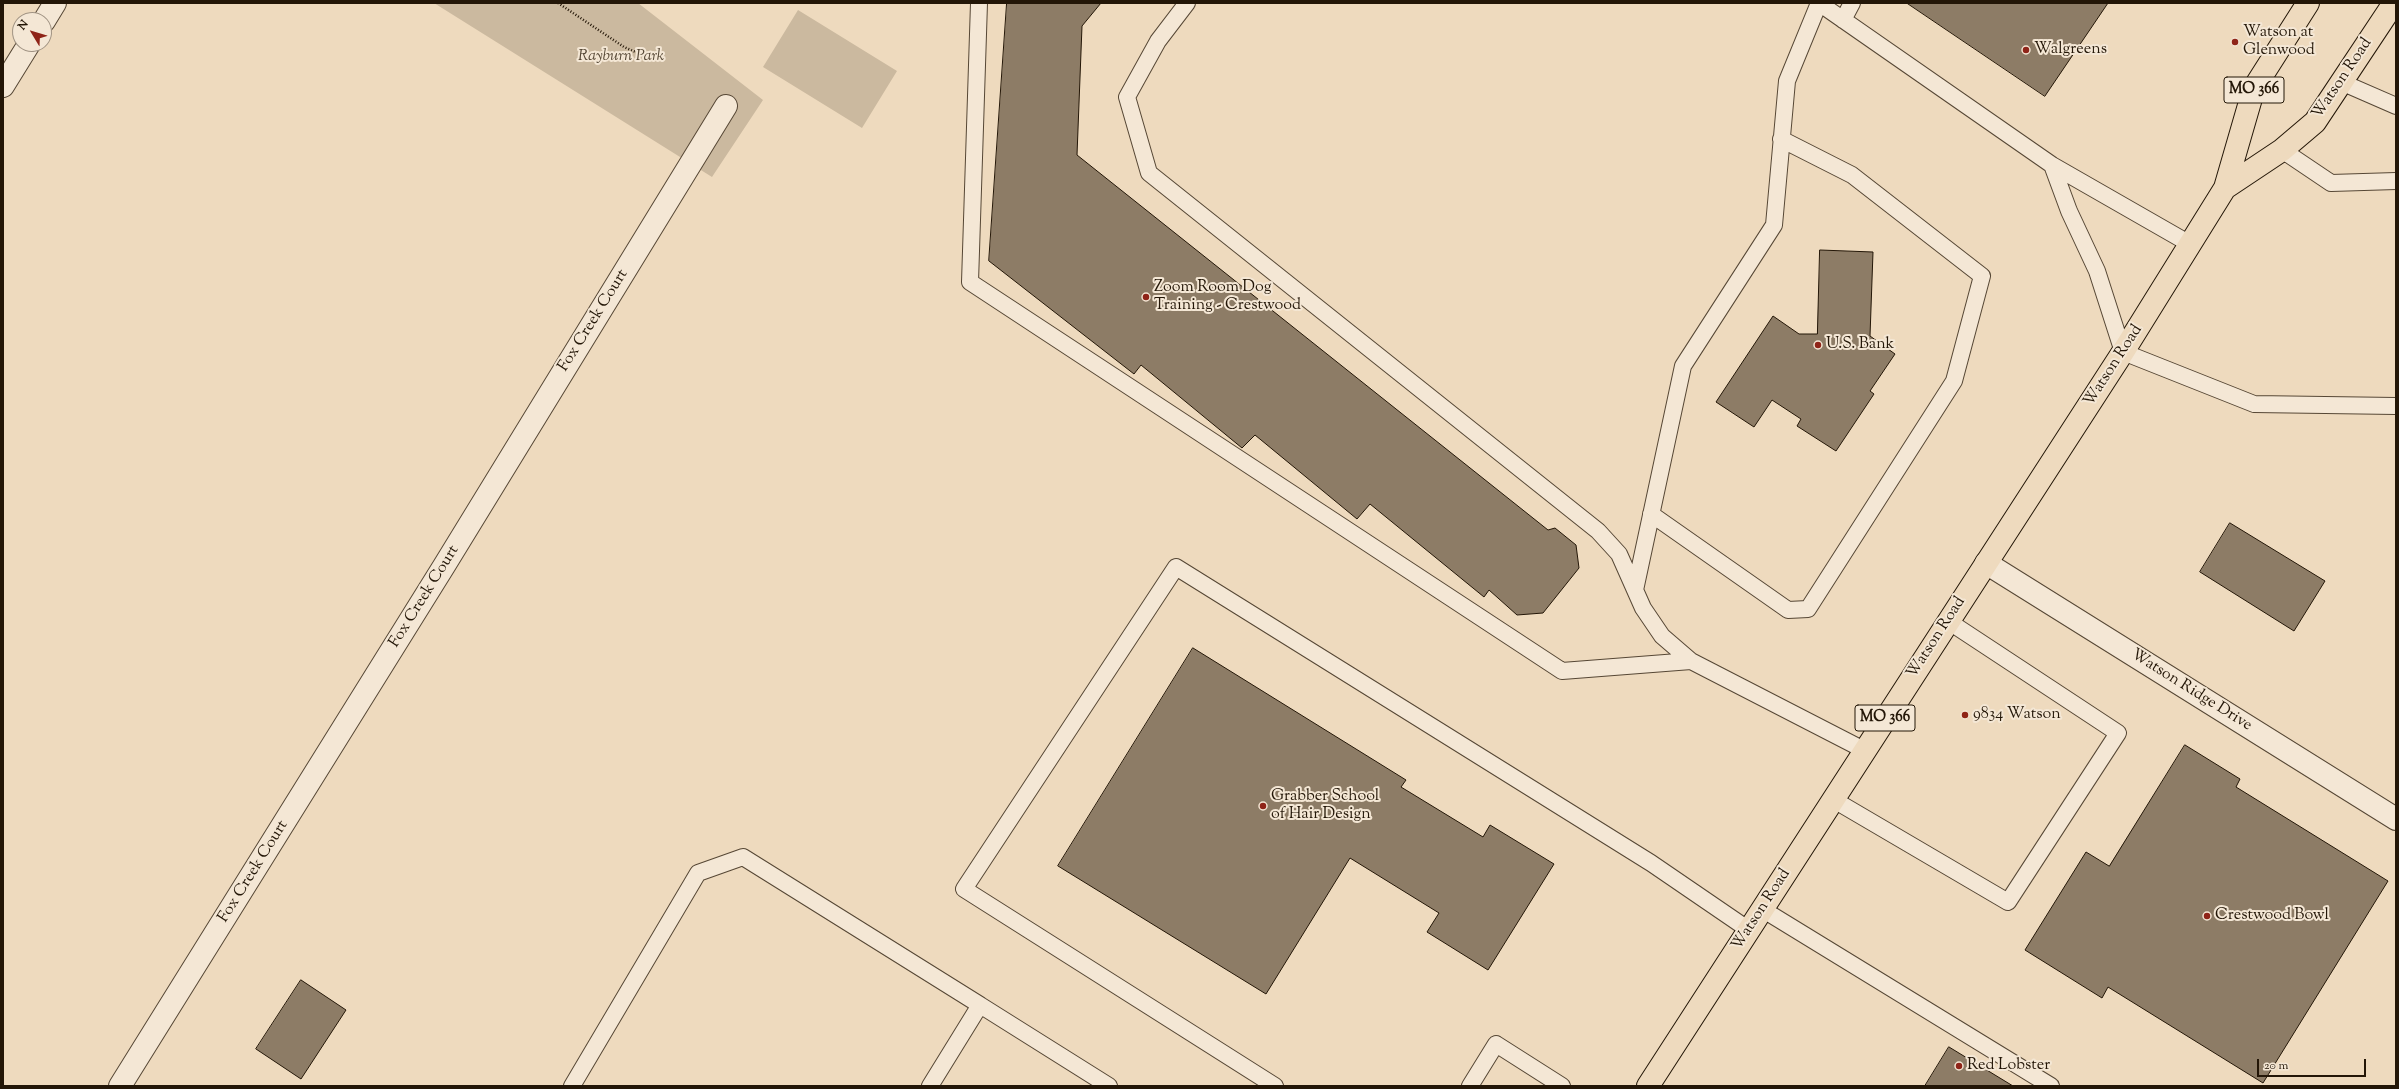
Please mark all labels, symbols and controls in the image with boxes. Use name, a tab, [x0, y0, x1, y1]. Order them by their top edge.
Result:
north arrow	[12, 12, 52, 52]
text: N	[14, 17, 32, 34]
place label: Watson at Glenwood	[2243, 23, 2315, 61]
street label: Watson Road	[2309, 35, 2377, 123]
marker: Watson at Glenwood	[2230, 37, 2240, 47]
place label: Walgreens	[2034, 40, 2107, 60]
marker: Walgreens	[2021, 45, 2031, 55]
park label: Rayburn Park	[578, 47, 664, 67]
road number: MO 366	[2224, 77, 2284, 103]
street label: Fox Creek Court	[555, 266, 633, 376]
place label: Zoom Room Dog Training - Crestwood	[1154, 278, 1301, 316]
marker: Zoom Room Dog Training - Crestwood	[1141, 292, 1151, 302]
street label: Watson Road	[2081, 322, 2147, 410]
place label: U.S. Bank	[1826, 335, 1894, 355]
marker: U.S. Bank	[1813, 340, 1823, 350]
street label: Fox Creek Court	[386, 542, 464, 652]
street label: Watson Road	[1904, 594, 1970, 682]
street label: Watson Ridge Drive	[2127, 646, 2255, 736]
road number: MO 366	[1855, 705, 1915, 731]
place label: 9834 Watson	[1973, 705, 2061, 725]
marker: 9834 Watson	[1960, 710, 1970, 720]
place label: Grabber School of Hair Design	[1271, 787, 1379, 825]
marker: Grabber School of Hair Design	[1258, 801, 1268, 811]
street label: Fox Creek Court	[215, 817, 293, 927]
street label: Watson Road	[1729, 866, 1795, 954]
place label: Crestwood Bowl	[2215, 906, 2329, 926]
marker: Crestwood Bowl	[2202, 911, 2212, 921]
scale bar	[2259, 1051, 2368, 1077]
place label: Red Lobster	[1967, 1056, 2050, 1076]
text: 20 m	[2264, 1057, 2288, 1075]
marker: Red Lobster	[1954, 1061, 1964, 1071]

